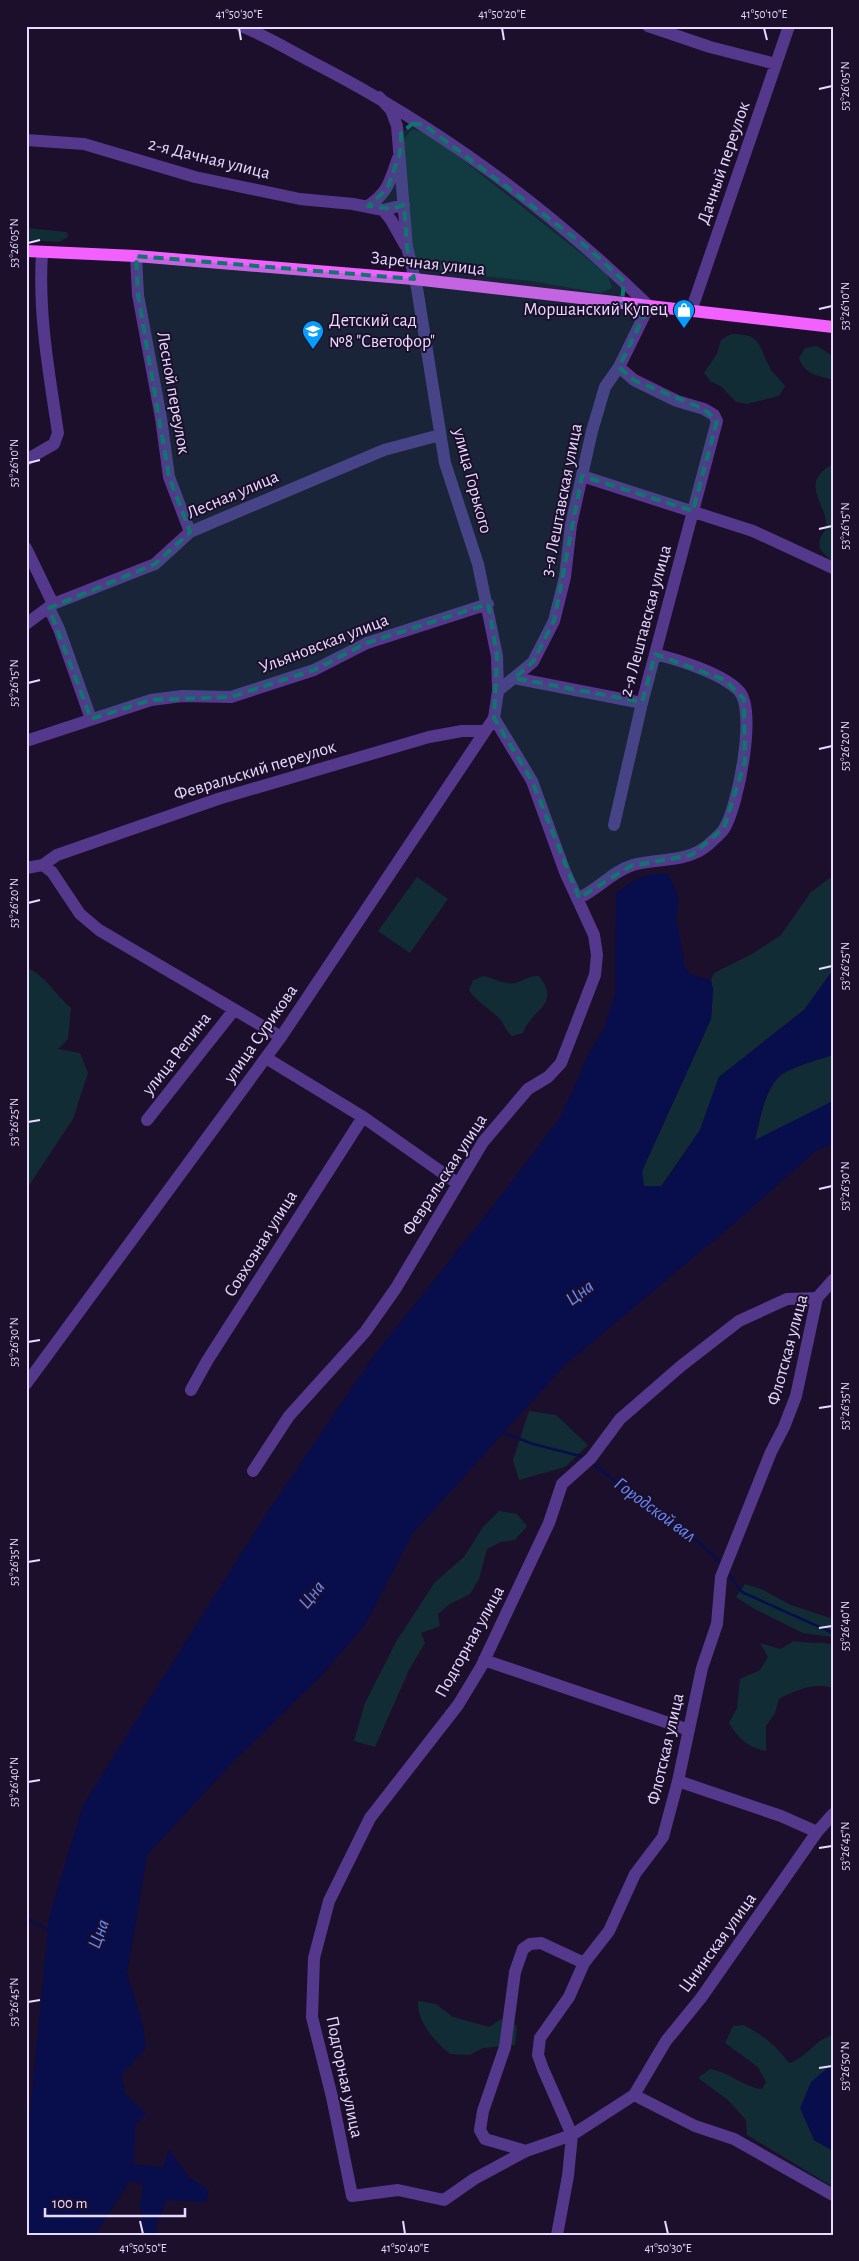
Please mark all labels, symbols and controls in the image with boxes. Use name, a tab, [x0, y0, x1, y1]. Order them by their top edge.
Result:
text: 41°50'30"E	[215, 8, 263, 20]
text: 41°50'20"E	[478, 8, 526, 20]
text: 41°50'10"E	[741, 8, 787, 20]
text: 53°26'05"N	[839, 61, 851, 111]
street label: Дачный переулок	[695, 99, 754, 227]
street label: 2-я Дачная улица	[146, 135, 272, 183]
text: 53°26'05"N	[8, 218, 20, 268]
street label: Заречная улица	[370, 249, 486, 279]
text: 53°26'10"N	[839, 282, 851, 330]
shop icon: Моршанский Купец	[672, 298, 696, 329]
place label: Моршанский Купец	[523, 301, 668, 319]
place label: Детский сад №8 "Светофор"	[329, 312, 435, 351]
school or university icon: Детский сад №8 "Светофор"	[301, 319, 325, 350]
street label: Лесной переулок	[153, 330, 193, 456]
street label: 3-я Лештавская улица	[538, 422, 586, 578]
street label: улица Горького	[449, 426, 495, 536]
text: 53°26'10"N	[8, 439, 20, 487]
street label: Лесная улица	[185, 468, 281, 522]
text: 53°26'15"N	[839, 502, 851, 550]
street label: 2-я Лештавская улица	[617, 543, 675, 699]
street label: Ульяновская улица	[257, 611, 391, 677]
text: 53°26'15"N	[8, 659, 20, 707]
text: 53°26'20"N	[839, 721, 851, 771]
street label: Февральский переулок	[172, 738, 339, 804]
text: 53°26'20"N	[8, 878, 20, 928]
text: 53°26'25"N	[839, 942, 851, 990]
street label: улица Сурикова	[220, 982, 301, 1087]
street label: улица Репина	[139, 1009, 215, 1099]
text: 53°26'25"N	[8, 1098, 20, 1146]
street label: Февральская улица	[399, 1111, 491, 1239]
text: 53°26'30"N	[839, 1161, 851, 1211]
street label: Совхозная улица	[221, 1188, 301, 1300]
water label: Цна	[562, 1277, 598, 1309]
street label: Флотская улица	[765, 1293, 811, 1407]
text: 53°26'30"N	[8, 1317, 20, 1367]
text: 53°26'35"N	[839, 1382, 851, 1430]
water label: Городской вал	[611, 1474, 699, 1546]
text: 53°26'35"N	[8, 1538, 20, 1586]
water label: Цна	[295, 1578, 329, 1612]
street label: Подгорная улица	[432, 1583, 508, 1701]
text: 53°26'40"N	[839, 1601, 851, 1651]
street label: Флотская улица	[644, 1691, 688, 1807]
text: 53°26'40"N	[8, 1757, 20, 1807]
text: 53°26'45"N	[839, 1822, 851, 1870]
street label: Цнинская улица	[676, 1890, 760, 1996]
water label: Цна	[85, 1917, 113, 1951]
text: 53°26'45"N	[8, 1978, 20, 2026]
street label: Подгорная улица	[322, 2014, 366, 2140]
text: 53°26'50"N	[839, 2041, 851, 2091]
scale bar	[45, 2186, 185, 2218]
text: 100 m	[52, 2196, 87, 2211]
text: 41°50'50"E	[119, 2242, 167, 2254]
text: 41°50'40"E	[381, 2242, 429, 2254]
text: 41°50'30"E	[644, 2242, 692, 2254]

